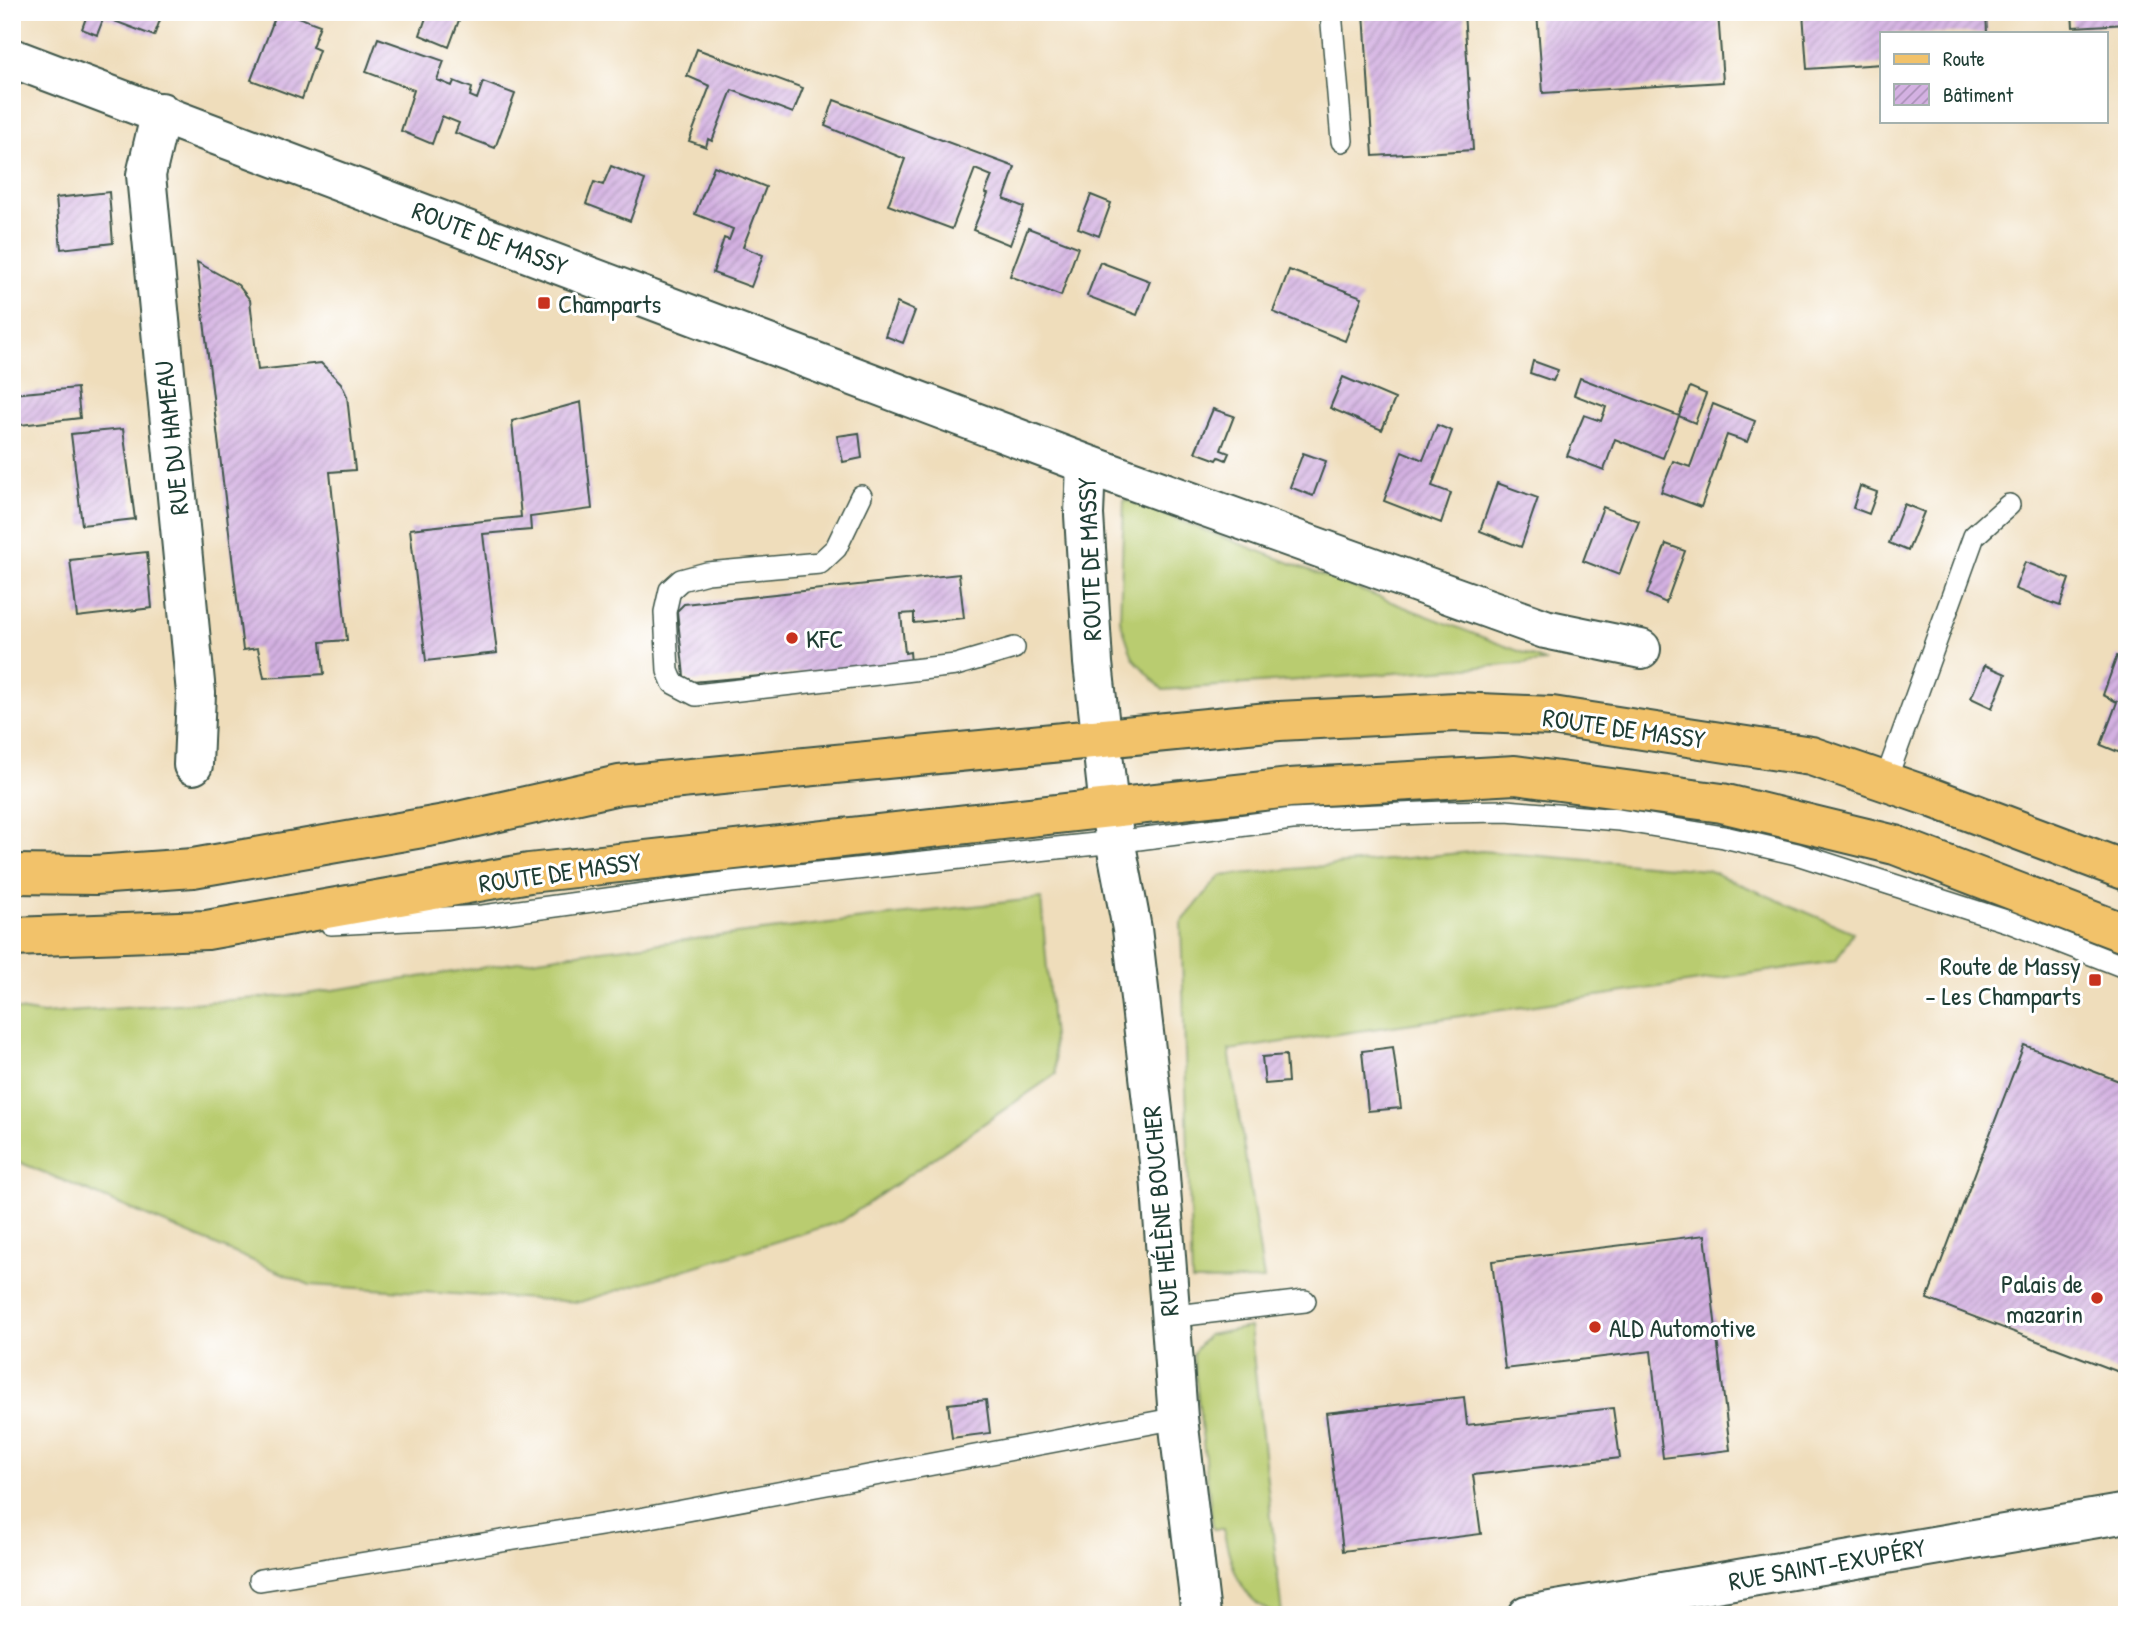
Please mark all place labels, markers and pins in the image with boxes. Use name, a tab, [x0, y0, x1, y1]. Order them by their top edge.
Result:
place label: Champarts	[558, 286, 661, 321]
marker: Champarts	[536, 295, 552, 311]
place label: KFC	[806, 621, 844, 656]
marker: KFC	[784, 630, 800, 646]
place label: Route de Massy - Les Champarts	[1925, 948, 2081, 1013]
marker: Route de Massy - Les Champarts	[2087, 972, 2103, 988]
place label: Palais de mazarin	[2001, 1266, 2083, 1331]
marker: Palais de mazarin	[2089, 1290, 2105, 1306]
place label: ALD Automotive	[1609, 1310, 1756, 1345]
marker: ALD Automotive	[1587, 1319, 1603, 1335]

